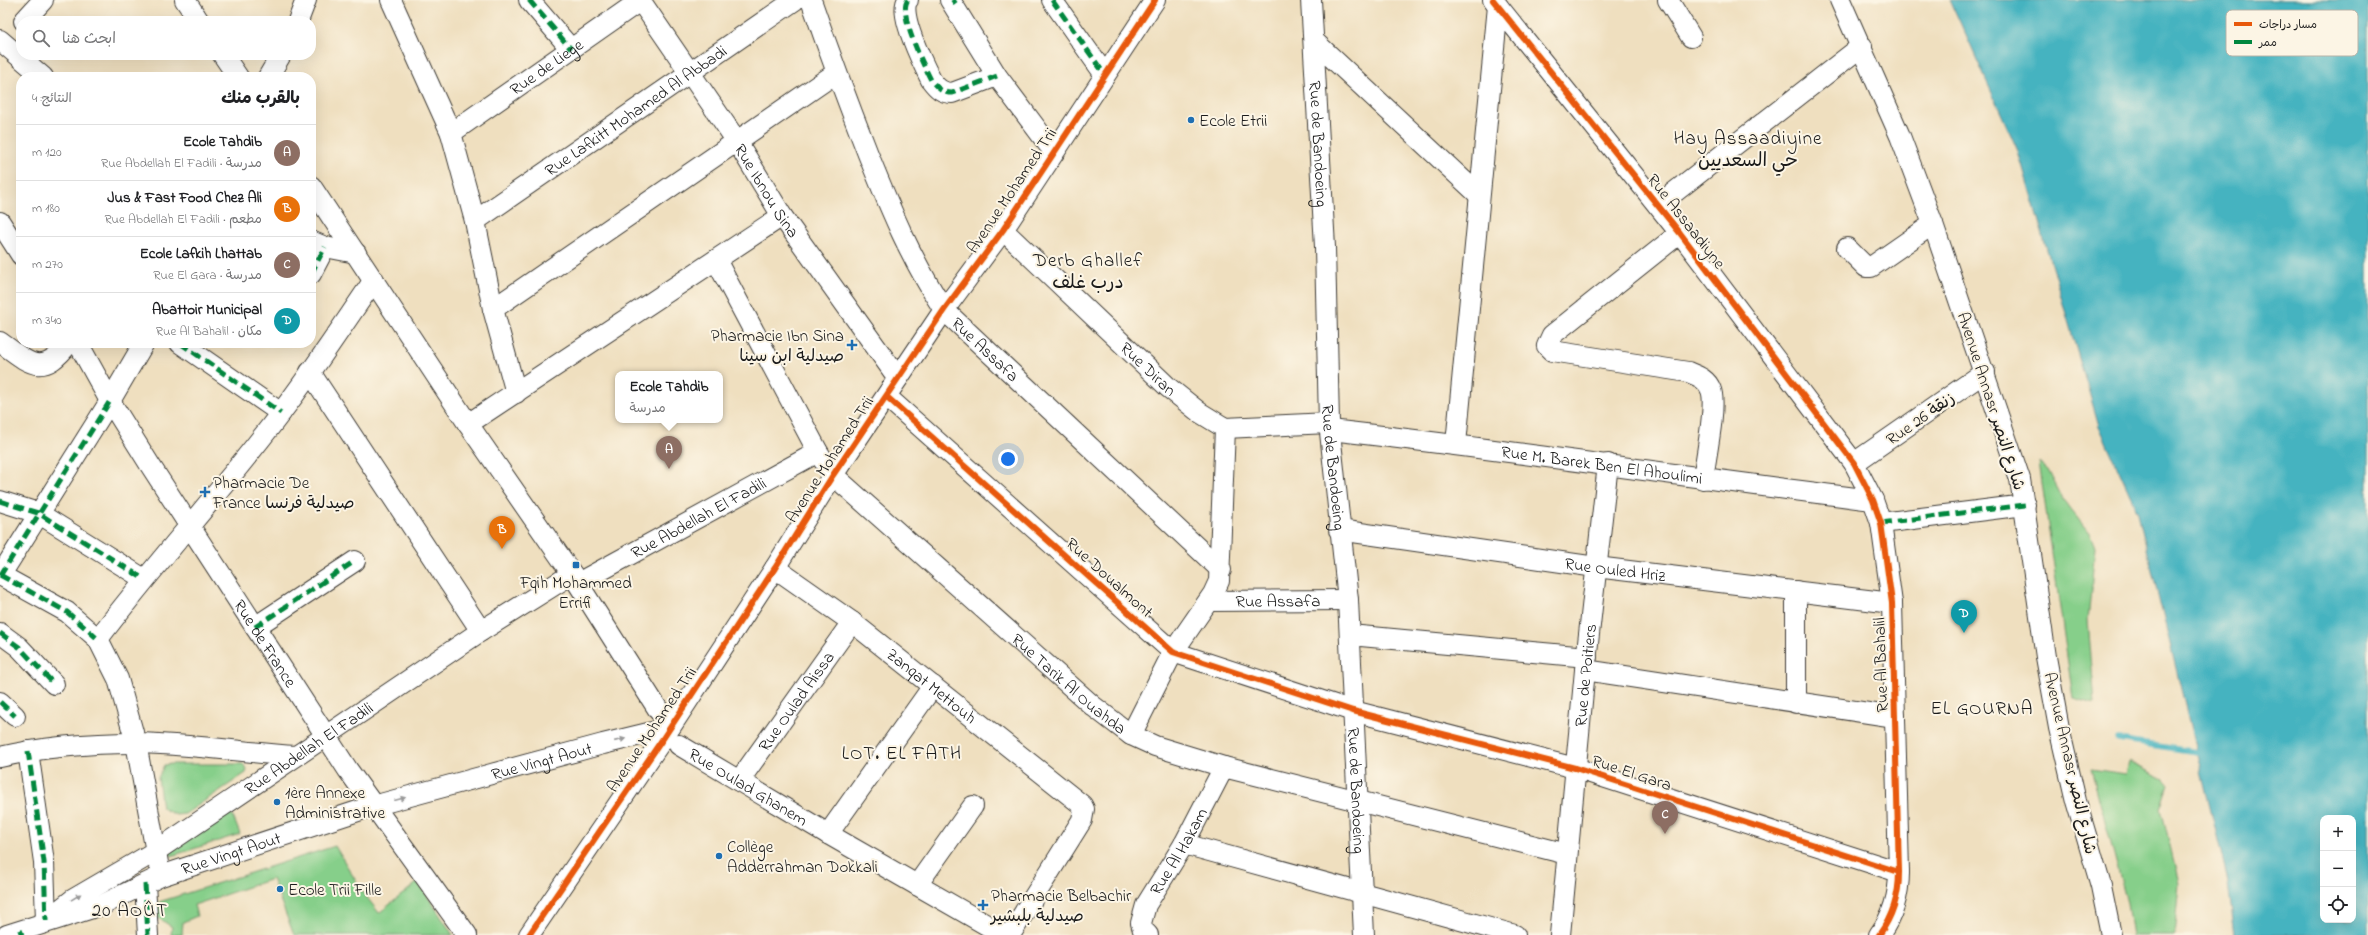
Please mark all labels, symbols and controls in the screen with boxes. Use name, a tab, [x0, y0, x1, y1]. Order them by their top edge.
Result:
legend	[2226, 10, 2358, 56]
search box	[16, 16, 316, 60]
text: مسار دراجات	[2259, 17, 2317, 33]
icon: search	[30, 27, 52, 49]
text: ابحث هنا	[62, 28, 116, 50]
street label: Rue de Liege	[505, 33, 589, 102]
text: ممر	[2258, 35, 2277, 51]
street label: Rue Lafkitt Mohamed Al Abbadi	[540, 40, 733, 183]
street label: Rue de Bandoeing	[1302, 80, 1334, 208]
text: بالقرب منك	[221, 86, 300, 111]
text: النتائج: 4	[32, 89, 72, 108]
place label: Ecole Etrii	[1199, 109, 1267, 134]
marker: Ecole Etrii	[1186, 115, 1196, 125]
street label: Avenue Mohamed Trii	[961, 123, 1064, 259]
district label: Hay Assaadiyine حي السعديين	[1673, 126, 1823, 176]
text: Ecole Tahdib	[183, 131, 262, 153]
street label: Rue Ibnou Sina	[727, 139, 805, 243]
text: 120 m	[32, 143, 62, 162]
text: A	[283, 143, 291, 162]
text: مدرسة · Rue Abdellah El Fadili	[101, 154, 262, 173]
street label: Rue Assaadiyne	[1640, 169, 1731, 276]
text: Jus & Fast Food Chez Ali	[107, 187, 262, 209]
text: 180 m	[32, 199, 60, 218]
text: B	[283, 199, 291, 218]
text: مطعم · Rue Abdellah El Fadili	[104, 210, 262, 229]
text: Ecole Lafkih Lhattab	[140, 243, 262, 265]
district label: Derb Ghallef درب غلف	[1032, 248, 1143, 297]
text: 270 m	[32, 255, 63, 274]
text: C	[283, 255, 291, 274]
text: مدرسة · Rue El Gara	[153, 266, 262, 285]
text: Abattoir Municipal	[152, 299, 262, 321]
street label: Avenue Annasr شارع النصر	[1950, 309, 2031, 494]
text: 340 m	[32, 311, 62, 330]
text: D	[282, 311, 292, 330]
street label: Rue Assafa	[945, 312, 1024, 388]
text: مكان · Rue Al Bahalil	[156, 322, 262, 341]
place label: Pharmacie Ibn Sina صيدلية ابن سينا	[711, 324, 844, 369]
street label: Rue Diran	[1114, 337, 1181, 403]
marker: Pharmacie Ibn Sina صيدلية ابن سينا	[847, 340, 857, 350]
popup	[615, 371, 723, 423]
text: Ecole Tahdib	[630, 376, 708, 398]
street label: Rue 26 زنقة	[1881, 386, 1960, 452]
street label: Avenue Mohamed Trii	[780, 391, 881, 528]
text: مدرسة	[630, 399, 666, 418]
street label: Rue de Bandoeing	[1315, 404, 1351, 532]
pin: A	[656, 436, 682, 469]
street label: Rue M. Barek Ben El Ahoulimi	[1500, 440, 1704, 492]
your location	[998, 449, 1018, 469]
place label: Pharmacie De France صيدلية فرنسا	[212, 471, 354, 516]
street label: Rue Abdellah El Fadili	[627, 472, 771, 566]
marker: Pharmacie De France صيدلية فرنسا	[200, 487, 210, 497]
pin: B	[489, 516, 515, 549]
street label: Rue Doualmont	[1060, 532, 1158, 624]
street label: Rue Ouled Hriz	[1563, 552, 1668, 589]
marker: Fqih Mohammed Errifi	[571, 560, 581, 570]
place label: Fqih Mohammed Errifi	[519, 571, 632, 616]
street label: Rue Assafa	[1235, 589, 1321, 615]
street label: Rue de France	[227, 595, 302, 693]
pin: D	[1951, 600, 1977, 633]
street label: Rue Al Bahalil	[1867, 617, 1896, 713]
street label: Rue de Poitiers	[1569, 623, 1604, 728]
street label: Rue Tarik Al Ouahda	[1005, 628, 1131, 741]
street label: Zanqat Mettouh	[880, 643, 981, 731]
street label: Rue Oulad Aissa	[753, 647, 841, 757]
street label: Avenue Mohamed Trii	[601, 662, 704, 798]
street label: Avenue Annasr شارع النصر	[2036, 670, 2103, 857]
street label: Rue Abdellah El Fadili	[240, 696, 379, 802]
district label: EL GOURNA	[1930, 696, 2034, 723]
street label: Rue de Bandoeing	[1340, 727, 1371, 854]
street label: Rue Vingt Aout	[488, 736, 595, 788]
one-way arrow	[614, 736, 626, 742]
district label: LOT. EL FATH	[842, 741, 962, 768]
street label: Rue Oulad Ghanem	[683, 743, 812, 833]
street label: Rue El Gara	[1588, 749, 1675, 798]
place label: 1ère Annexe Administrative	[285, 781, 385, 826]
one-way arrow	[394, 796, 406, 802]
marker: 1ère Annexe Administrative	[272, 797, 282, 807]
pin: C	[1652, 801, 1678, 834]
street label: Rue Al Hakam	[1144, 804, 1215, 900]
map controls	[2320, 815, 2356, 923]
button: +	[2320, 815, 2356, 851]
street label: Rue Vingt Aout	[178, 826, 285, 882]
place label: Collège Adderrahman Dokkali	[727, 835, 878, 880]
marker: Collège Adderrahman Dokkali	[714, 851, 724, 861]
button: −	[2320, 851, 2356, 887]
place label: Ecole Trii Fille	[288, 878, 382, 903]
marker: Ecole Trii Fille	[275, 884, 285, 894]
place label: Pharmacie Belbachir صيدلية بلبشير	[989, 884, 1132, 929]
button: locate	[2320, 887, 2356, 923]
one-way arrow	[70, 894, 82, 901]
district label: 20 AOÛT	[92, 898, 168, 925]
marker: Pharmacie Belbachir صيدلية بلبشير	[978, 900, 988, 910]

